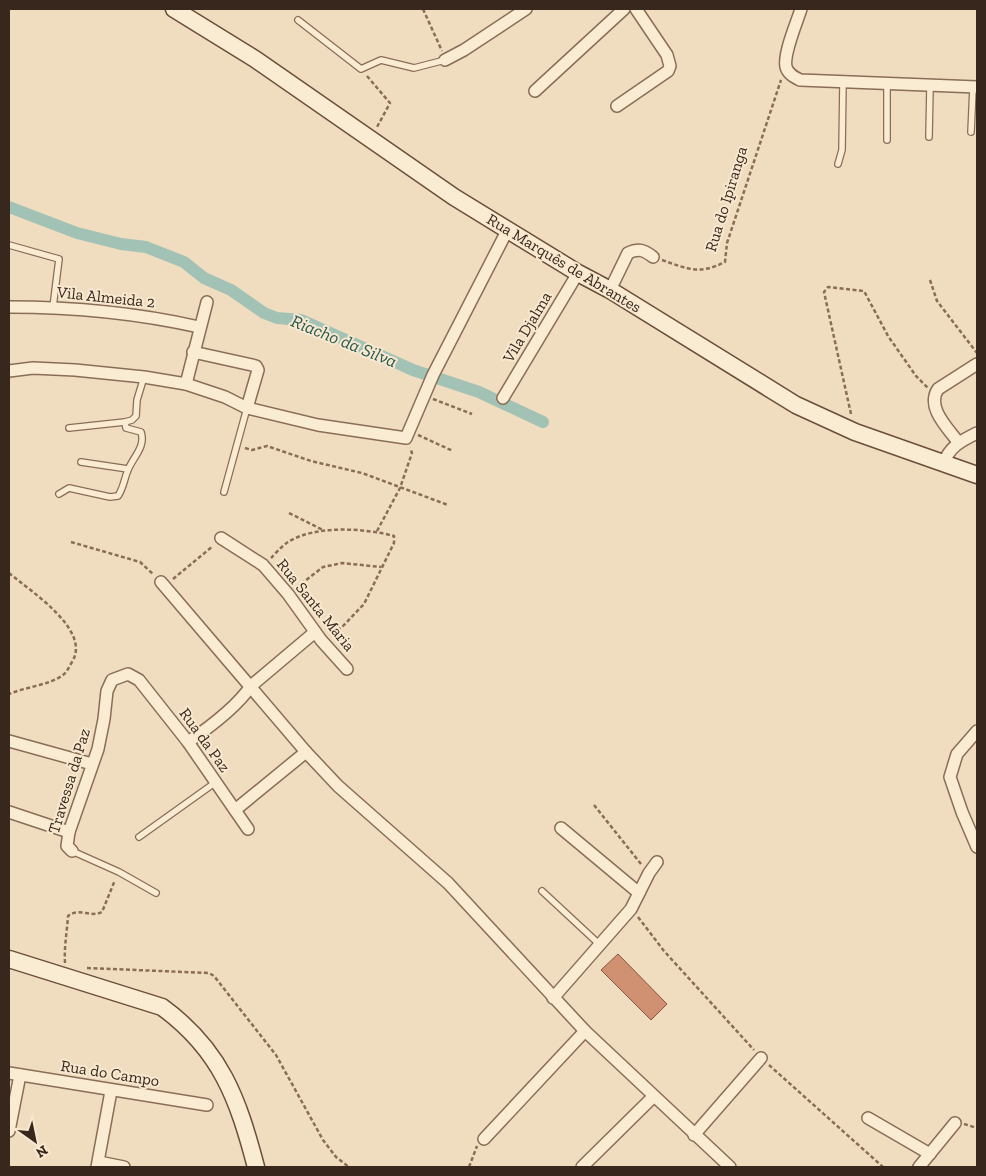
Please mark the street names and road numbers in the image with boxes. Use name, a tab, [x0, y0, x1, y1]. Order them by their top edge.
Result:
street label: Rua do Ipiranga	[701, 144, 751, 254]
street label: Rua Marquês de Abrantes	[483, 209, 645, 317]
street label: Vila Almeida 2	[55, 282, 156, 312]
street label: Vila Djalma	[498, 288, 556, 367]
street label: Rua Santa Maria	[273, 555, 359, 655]
street label: Rua da Paz	[175, 704, 235, 776]
street label: Travessa da Paz	[44, 726, 94, 836]
street label: Rua do Campo	[59, 1056, 161, 1090]

